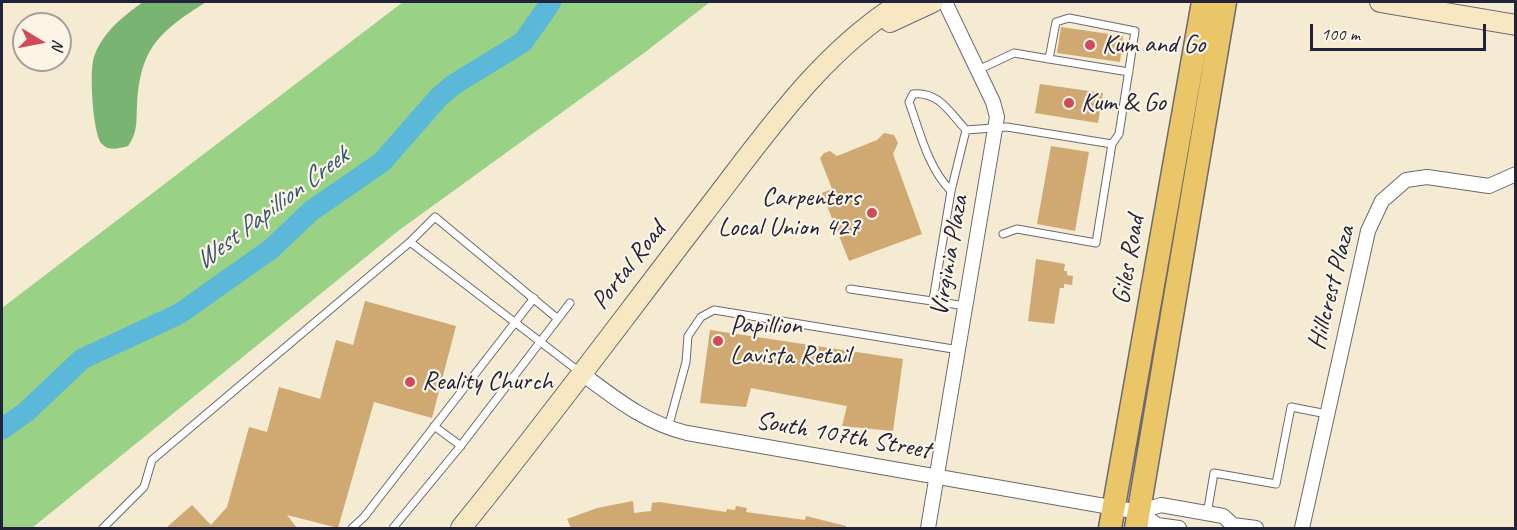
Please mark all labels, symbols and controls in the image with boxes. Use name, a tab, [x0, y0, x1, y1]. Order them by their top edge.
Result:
north arrow	[12, 12, 72, 72]
scale bar	[1313, 12, 1488, 50]
text: 100 m	[1321, 23, 1360, 45]
place label: Kum and Go	[1102, 29, 1205, 61]
text: N	[47, 38, 68, 51]
marker: Kum and Go	[1083, 38, 1097, 52]
place label: Kum & Go	[1081, 87, 1166, 119]
marker: Kum & Go	[1062, 96, 1076, 110]
water label: West Papillion Creek	[189, 141, 355, 277]
place label: Carpenters Local Union 427	[718, 182, 860, 243]
street label: Virginia Plaza	[924, 193, 976, 319]
marker: Carpenters Local Union 427	[865, 206, 879, 220]
street label: Giles Road	[1106, 213, 1152, 307]
street label: Portal Road	[585, 216, 673, 316]
street label: Hillcrest Plaza	[1302, 223, 1362, 353]
place label: Papillion Lavista Retail	[730, 310, 850, 372]
marker: Papillion Lavista Retail	[711, 334, 725, 348]
place label: Reality Church	[422, 366, 553, 398]
marker: Reality Church	[403, 375, 417, 389]
street label: South 107th Street	[753, 405, 933, 467]

